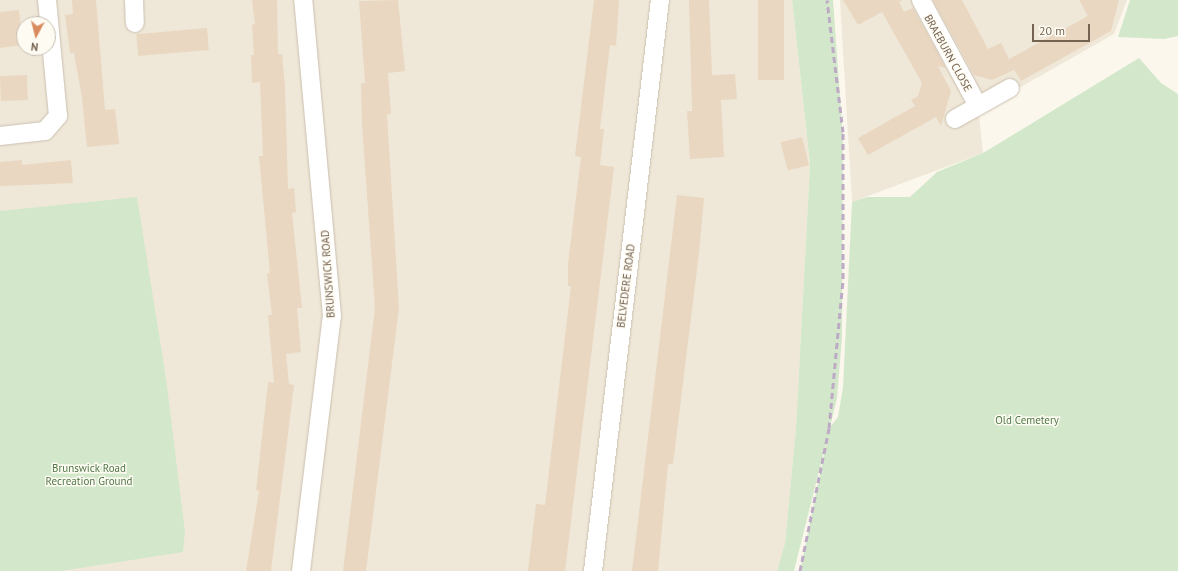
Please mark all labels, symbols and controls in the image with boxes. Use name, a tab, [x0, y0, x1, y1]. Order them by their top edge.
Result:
street label: BRAEBURN CLOSE	[921, 12, 975, 94]
north arrow	[16, 16, 56, 56]
scale bar	[1034, 16, 1092, 42]
text: 20 m	[1039, 23, 1065, 38]
text: N	[30, 40, 39, 54]
street label: BRUNSWICK ROAD	[318, 229, 338, 319]
street label: BELVEDERE ROAD	[614, 243, 638, 329]
park label: Old Cemetery	[995, 413, 1059, 427]
park label: Brunswick Road Recreation Ground	[46, 462, 132, 488]

